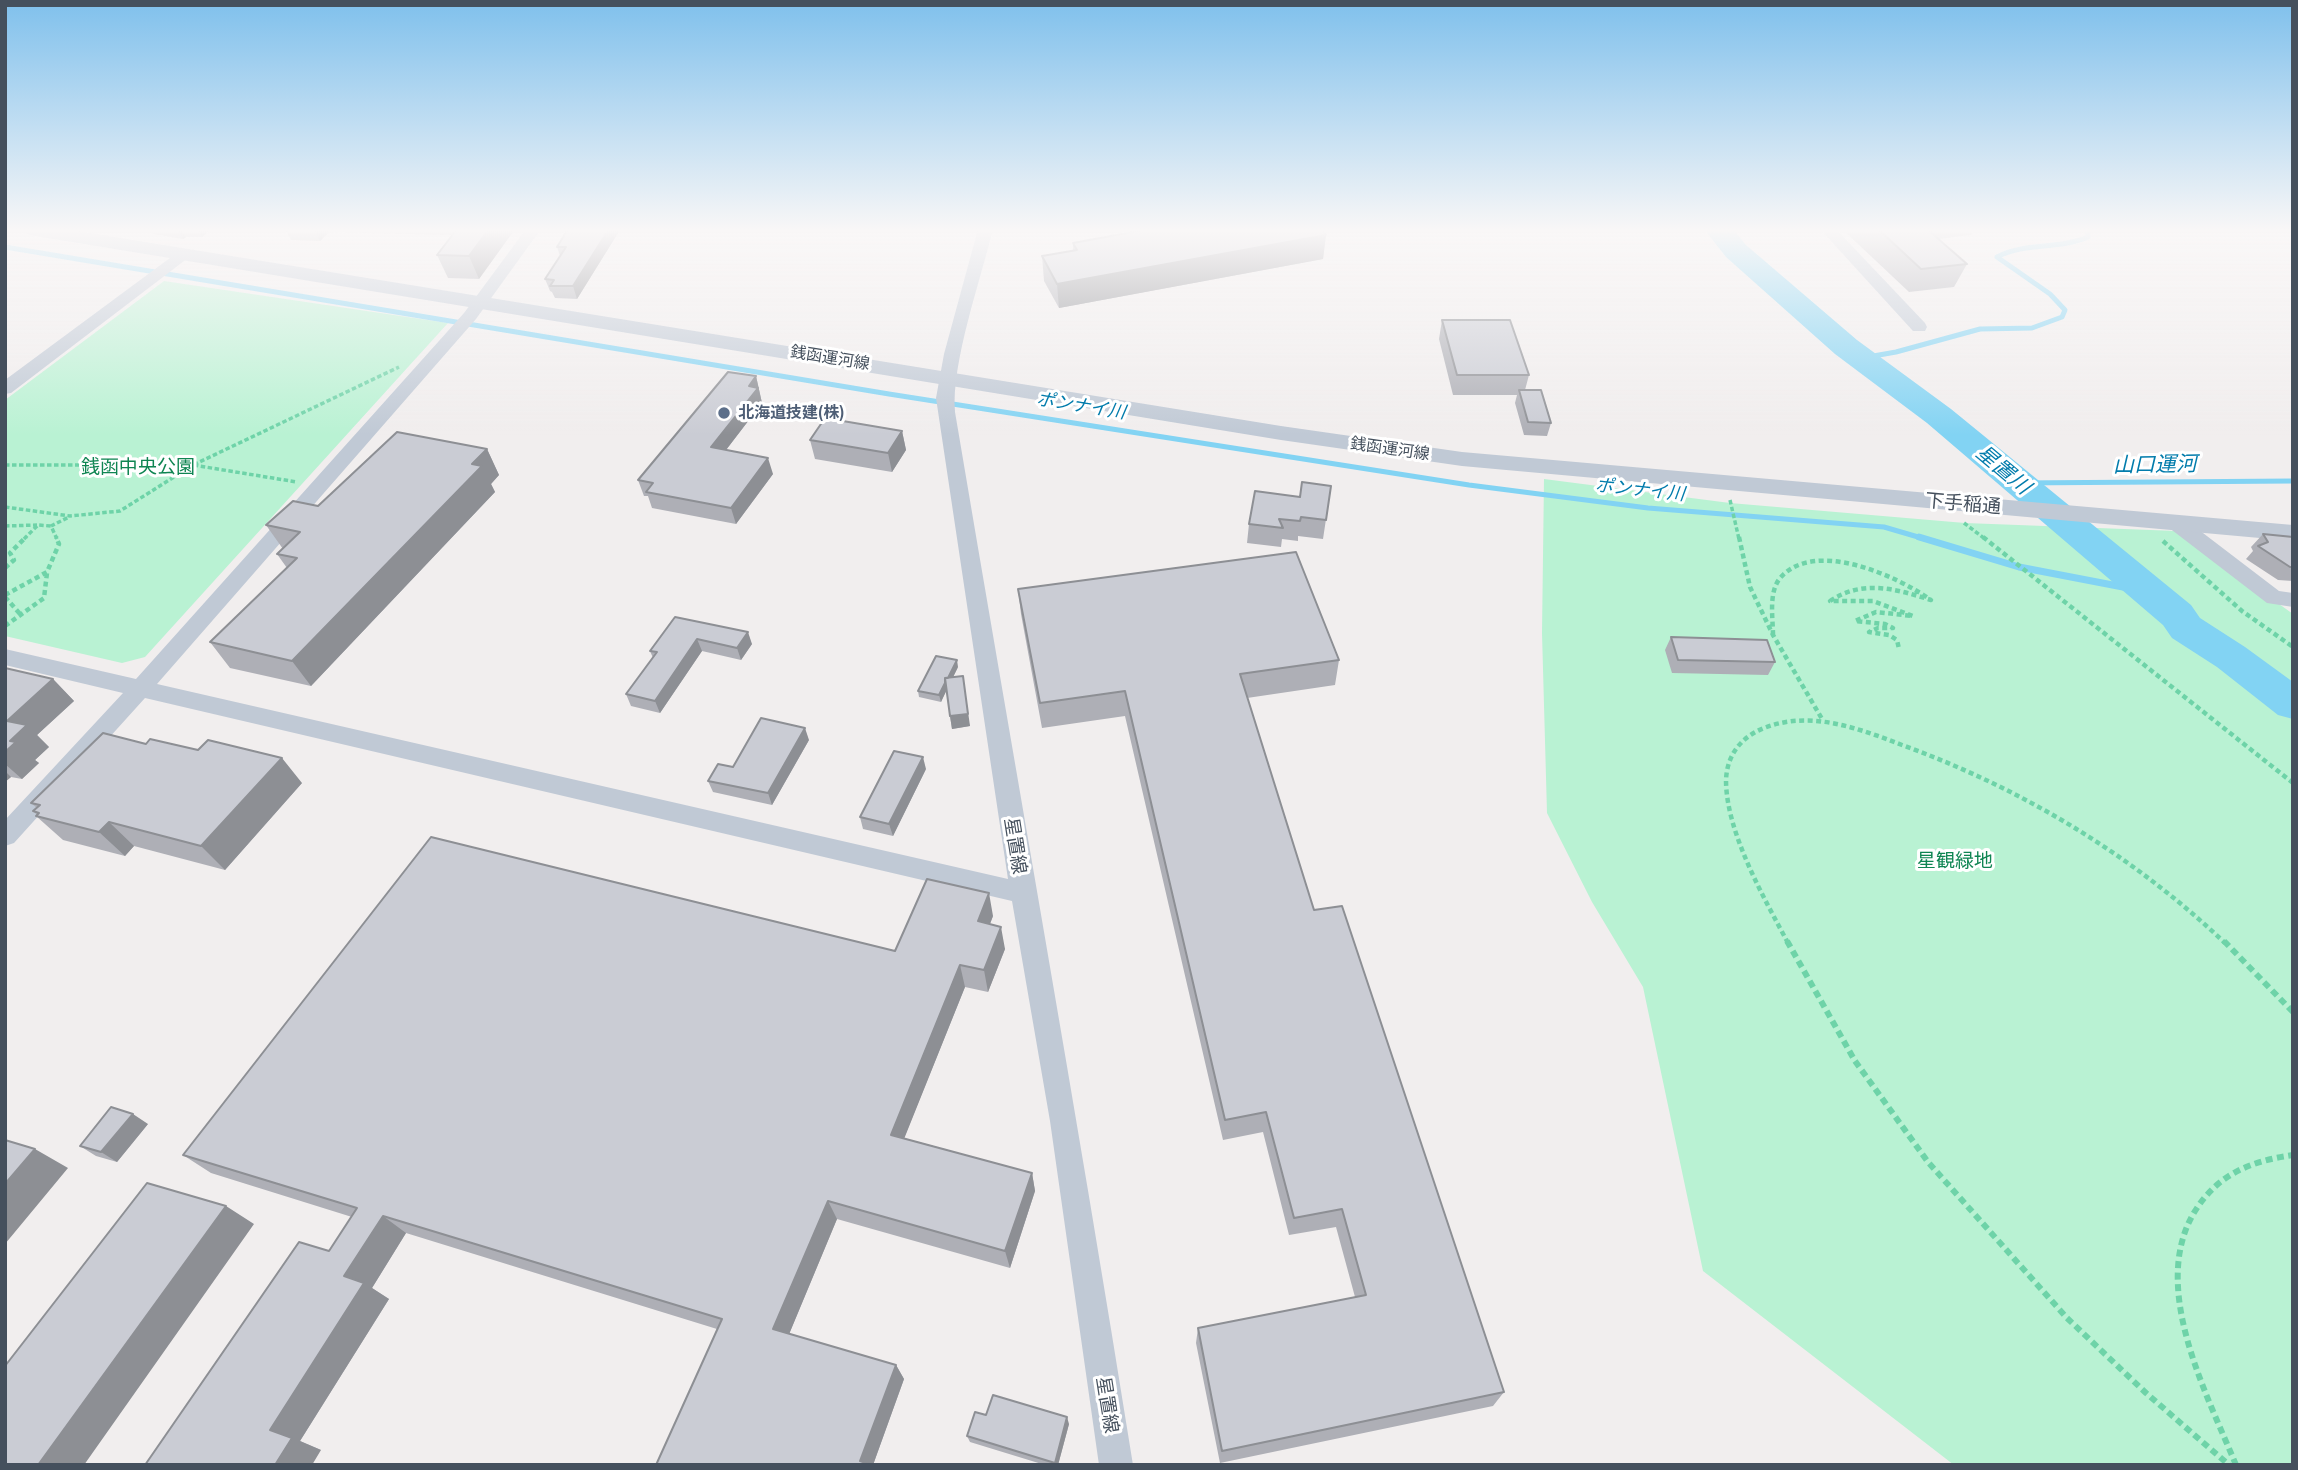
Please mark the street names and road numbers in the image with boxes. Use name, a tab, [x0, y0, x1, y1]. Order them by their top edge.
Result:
street label: 銭函運河線	[789, 342, 871, 374]
street label: 銭函運河線	[1349, 434, 1431, 464]
street label: 下手稲通	[1924, 489, 2002, 519]
street label: 星置線	[999, 816, 1031, 876]
street label: 星置線	[1091, 1375, 1123, 1435]

